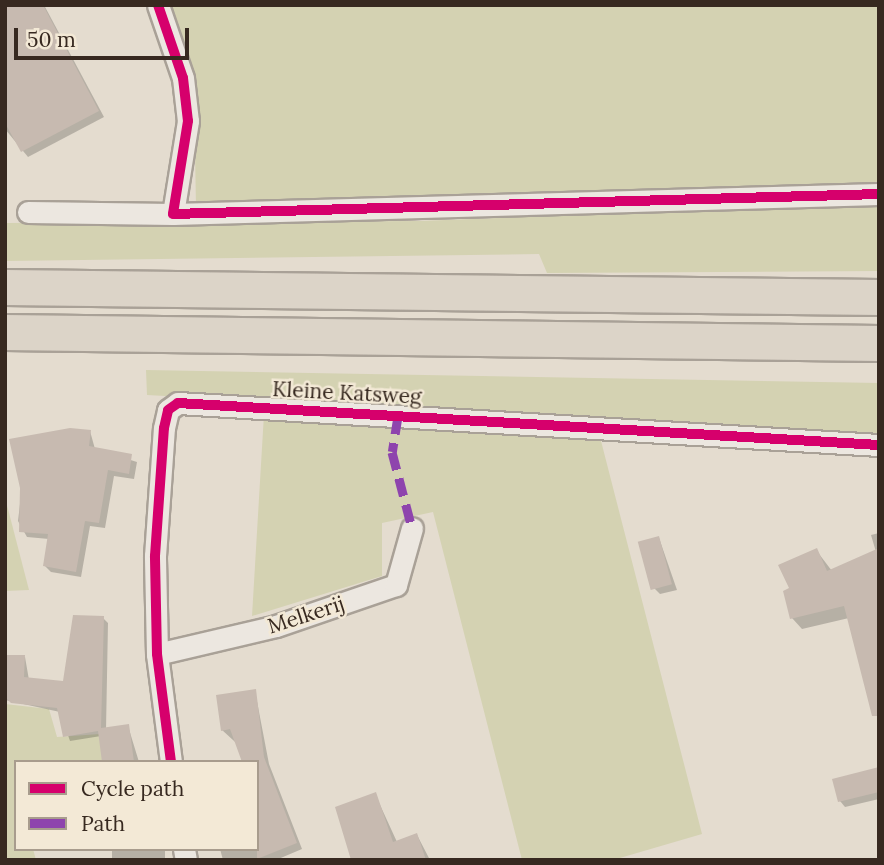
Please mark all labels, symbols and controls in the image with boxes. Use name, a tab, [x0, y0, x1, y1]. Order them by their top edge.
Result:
scale bar	[18, 14, 192, 58]
text: 50 m	[27, 26, 76, 53]
street label: Kleine Katsweg	[272, 377, 422, 409]
street label: Melkerij	[264, 591, 348, 639]
legend	[14, 760, 259, 851]
text: Cycle path	[81, 775, 184, 802]
text: Path	[81, 810, 125, 837]

